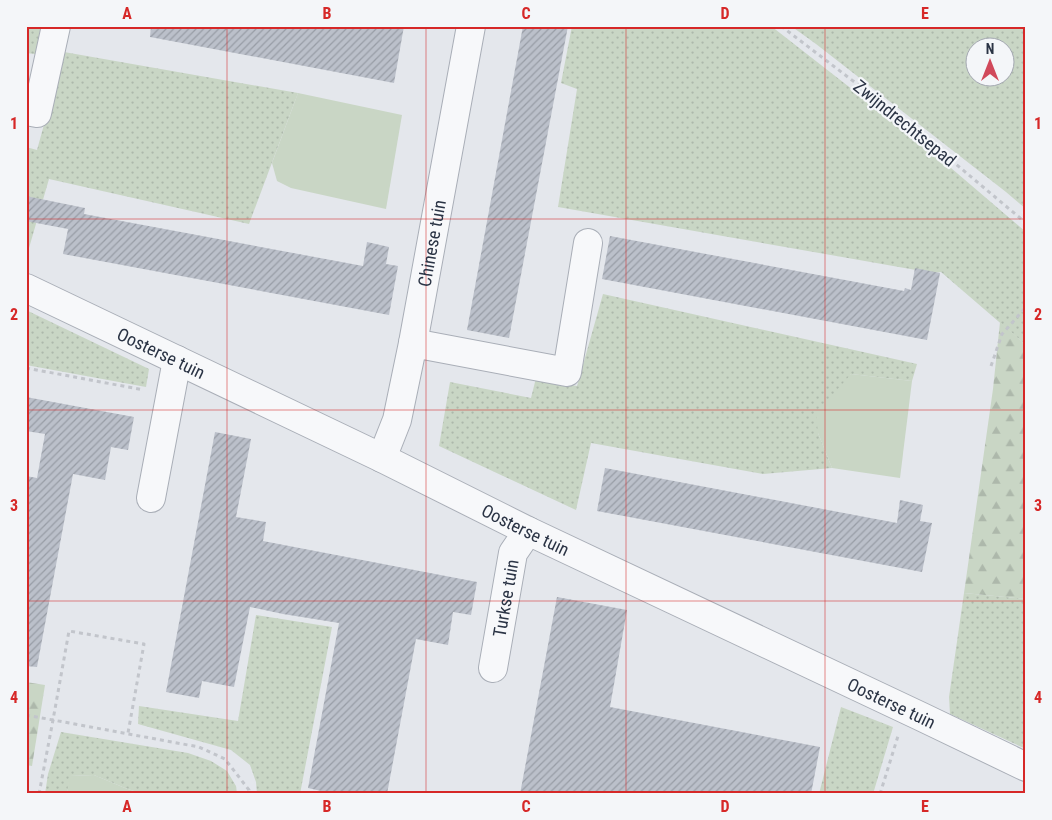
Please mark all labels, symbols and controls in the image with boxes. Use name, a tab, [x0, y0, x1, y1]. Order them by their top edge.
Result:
text: A	[122, 4, 132, 23]
text: B	[323, 4, 332, 23]
text: C	[521, 4, 531, 23]
text: D	[720, 4, 730, 23]
text: E	[921, 4, 929, 23]
north arrow	[964, 38, 1014, 88]
text: N	[986, 41, 994, 57]
street label: Zwijndrechtsepad	[849, 75, 961, 171]
text: 1	[10, 114, 18, 133]
text: 1	[1034, 114, 1042, 133]
street label: Chinese tuin	[413, 198, 450, 288]
text: 2	[10, 305, 18, 324]
text: 2	[1034, 305, 1042, 324]
street label: Oosterse tuin	[114, 323, 209, 383]
text: 3	[10, 496, 18, 515]
text: 3	[1034, 496, 1042, 515]
street label: Oosterse tuin	[478, 499, 573, 560]
street label: Turkse tuin	[488, 558, 522, 639]
street label: Oosterse tuin	[844, 673, 939, 733]
text: 4	[10, 688, 18, 707]
text: 4	[1034, 688, 1042, 707]
text: A	[122, 797, 132, 816]
text: B	[323, 797, 332, 816]
text: C	[521, 797, 531, 816]
text: D	[720, 797, 730, 816]
text: E	[921, 797, 929, 816]

